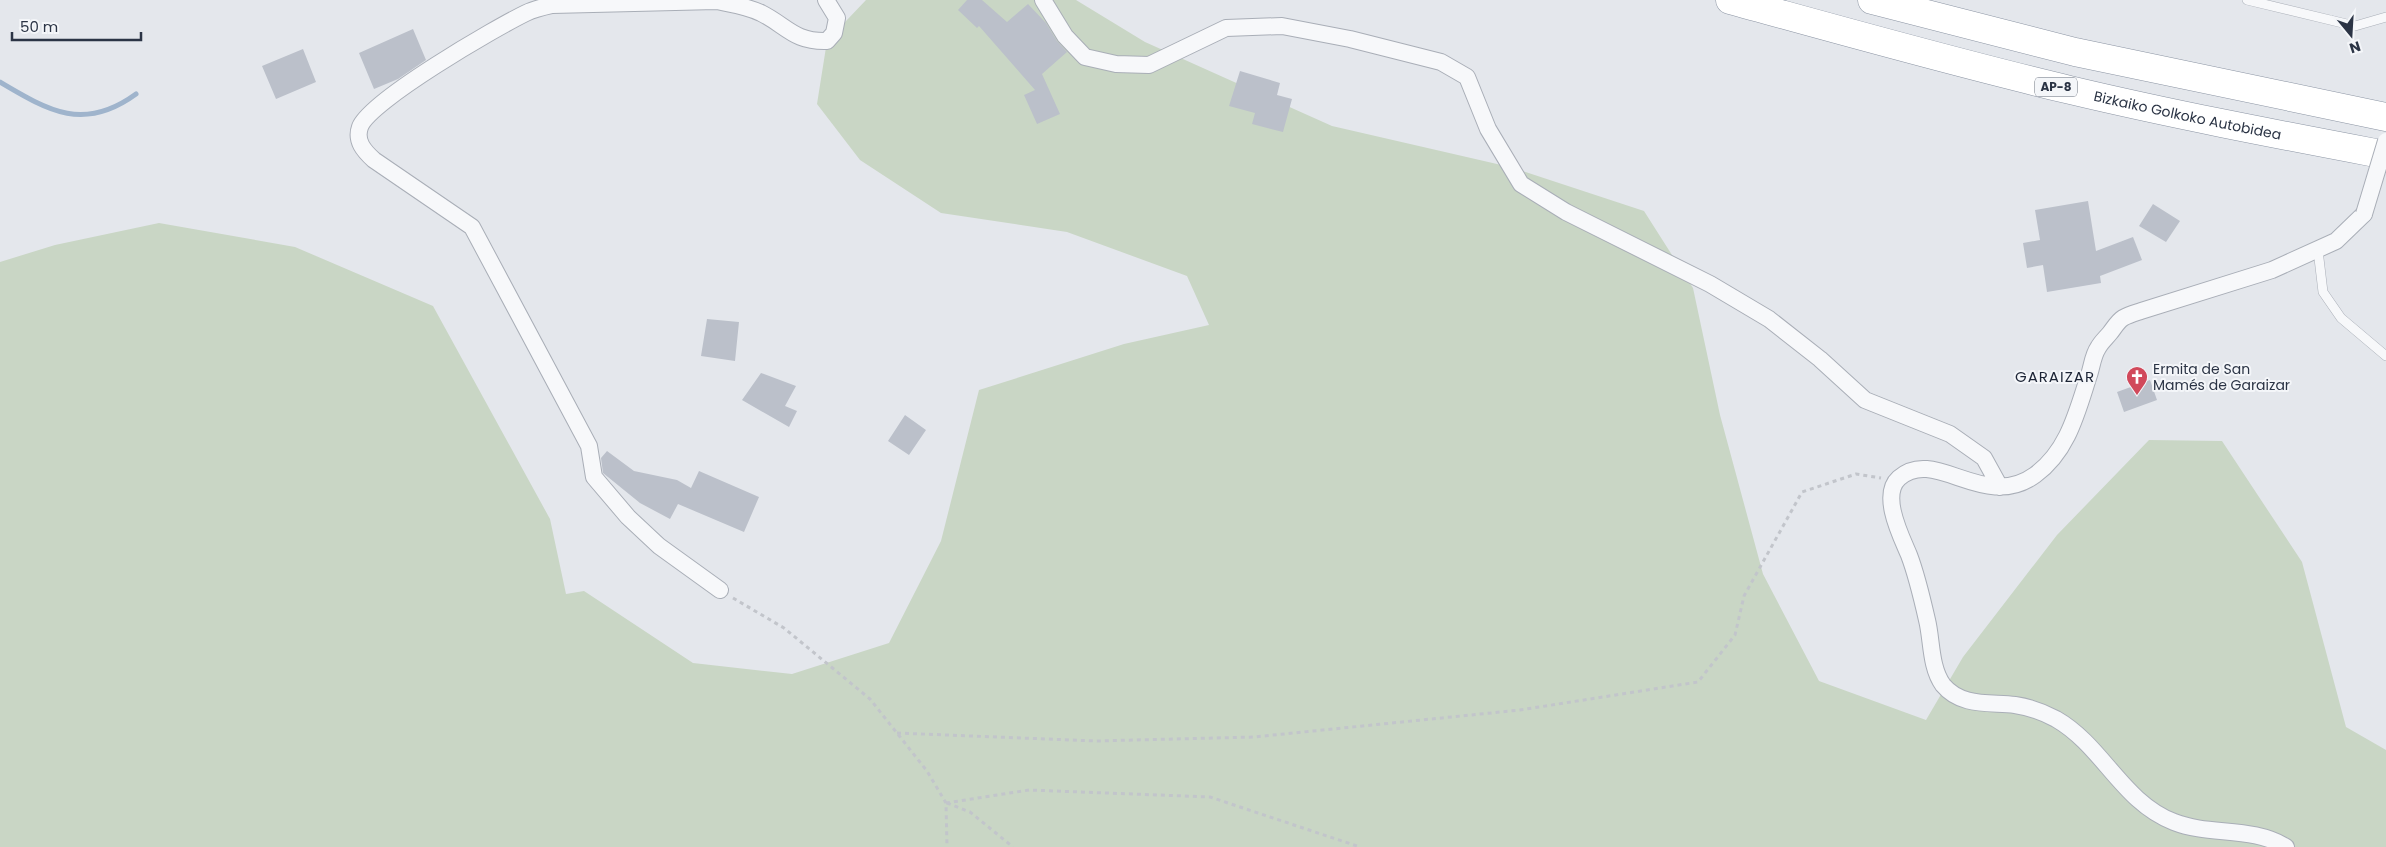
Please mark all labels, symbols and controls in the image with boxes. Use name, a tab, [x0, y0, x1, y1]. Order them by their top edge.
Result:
scale bar	[12, 10, 141, 42]
north arrow	[2326, 10, 2376, 60]
text: 50 m	[20, 16, 58, 37]
text: N	[2347, 36, 2363, 59]
road number: AP-8	[2035, 77, 2077, 96]
street label: Bizkaiko Golkoko Autobidea	[2092, 86, 2283, 145]
place label: Ermita de San Mamés de Garaizar	[2153, 359, 2290, 395]
church icon: Ermita de San Mamés de Garaizar	[2125, 365, 2149, 396]
district label: GARAIZAR	[2015, 366, 2095, 387]

